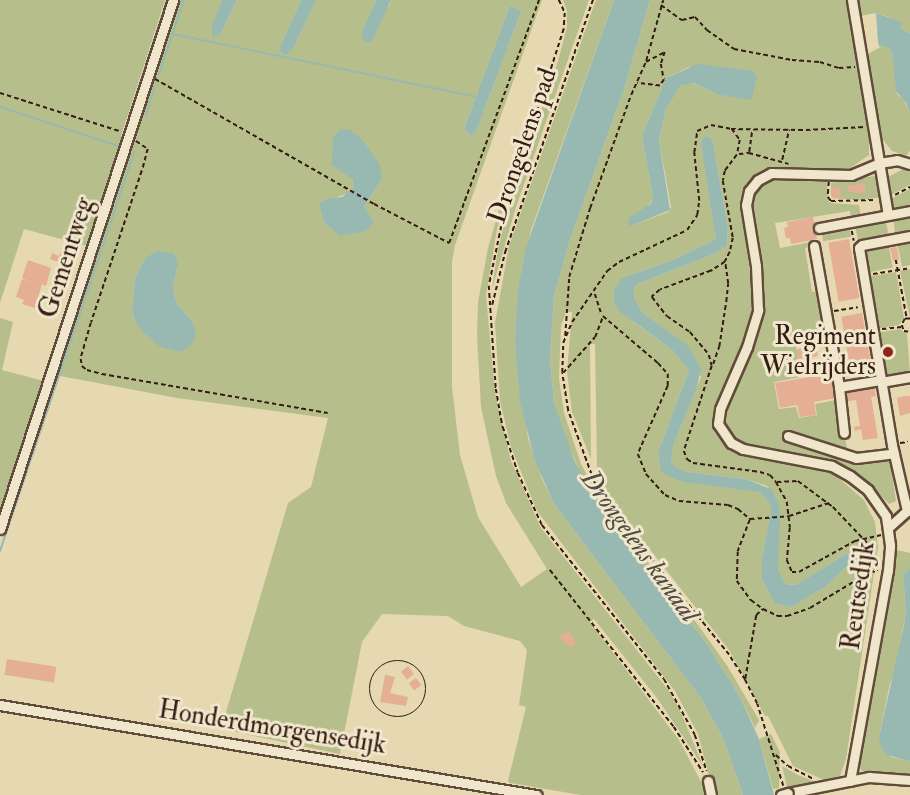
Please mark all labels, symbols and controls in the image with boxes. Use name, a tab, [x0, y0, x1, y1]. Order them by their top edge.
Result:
street label: Drongelens pad	[482, 64, 564, 228]
street label: Gementweg	[33, 194, 101, 322]
place label: Regiment Wielrijders	[760, 321, 876, 382]
marker: Regiment Wielrijders	[881, 345, 895, 359]
water label: Drongelens kanaal	[574, 464, 706, 628]
street label: Reutsedijk	[836, 540, 882, 652]
street label: Honderdmorgensedijk	[156, 695, 388, 761]

